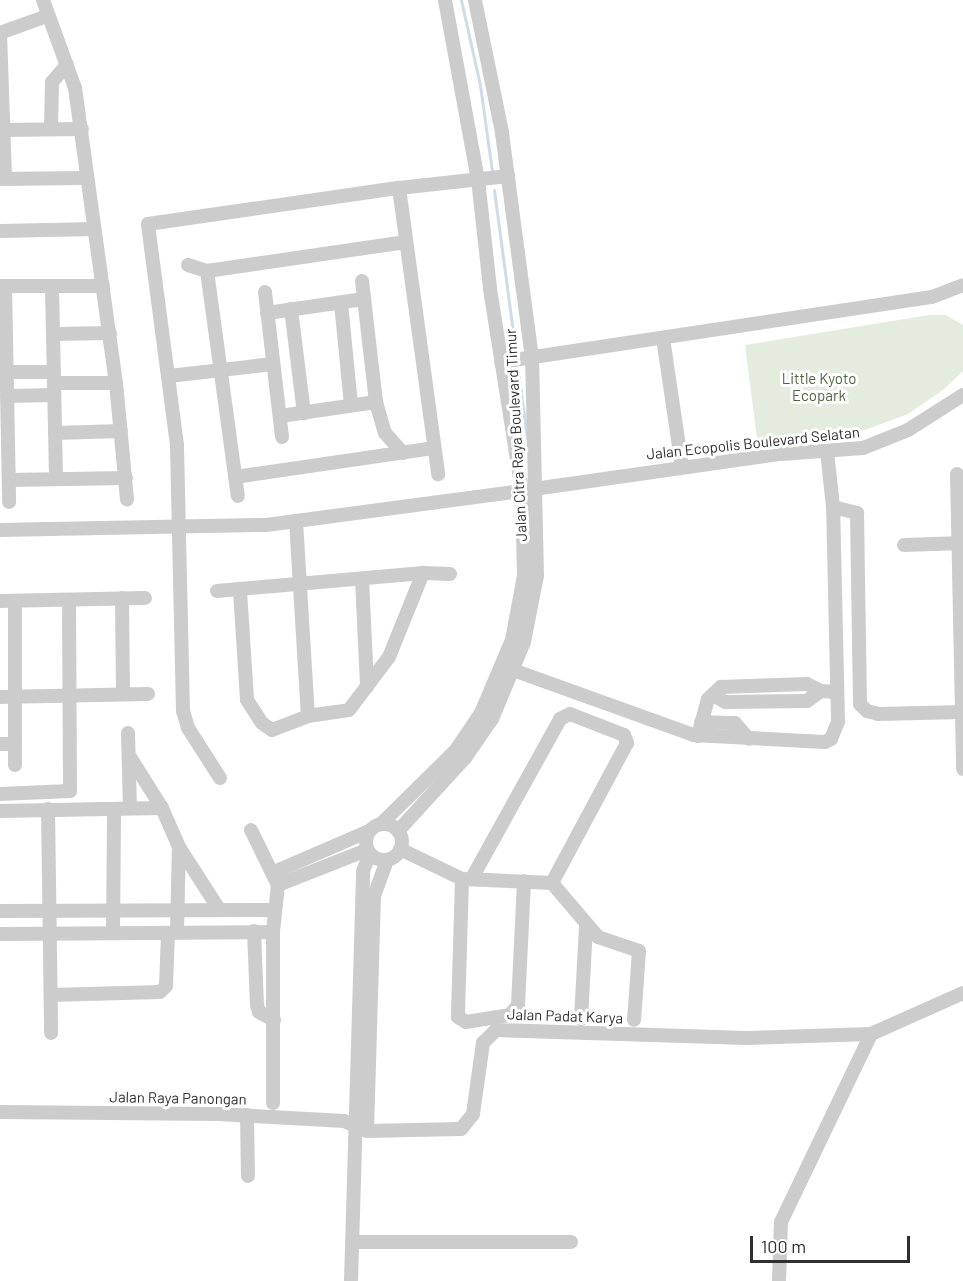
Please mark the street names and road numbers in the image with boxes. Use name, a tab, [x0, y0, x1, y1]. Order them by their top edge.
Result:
street label: Jalan Citra Raya Boulevard Timur	[501, 328, 531, 542]
street label: Jalan Ecopolis Boulevard Selatan	[645, 423, 861, 463]
street label: Jalan Padat Karya	[507, 1005, 623, 1027]
street label: Jalan Raya Panongan	[109, 1088, 247, 1108]

